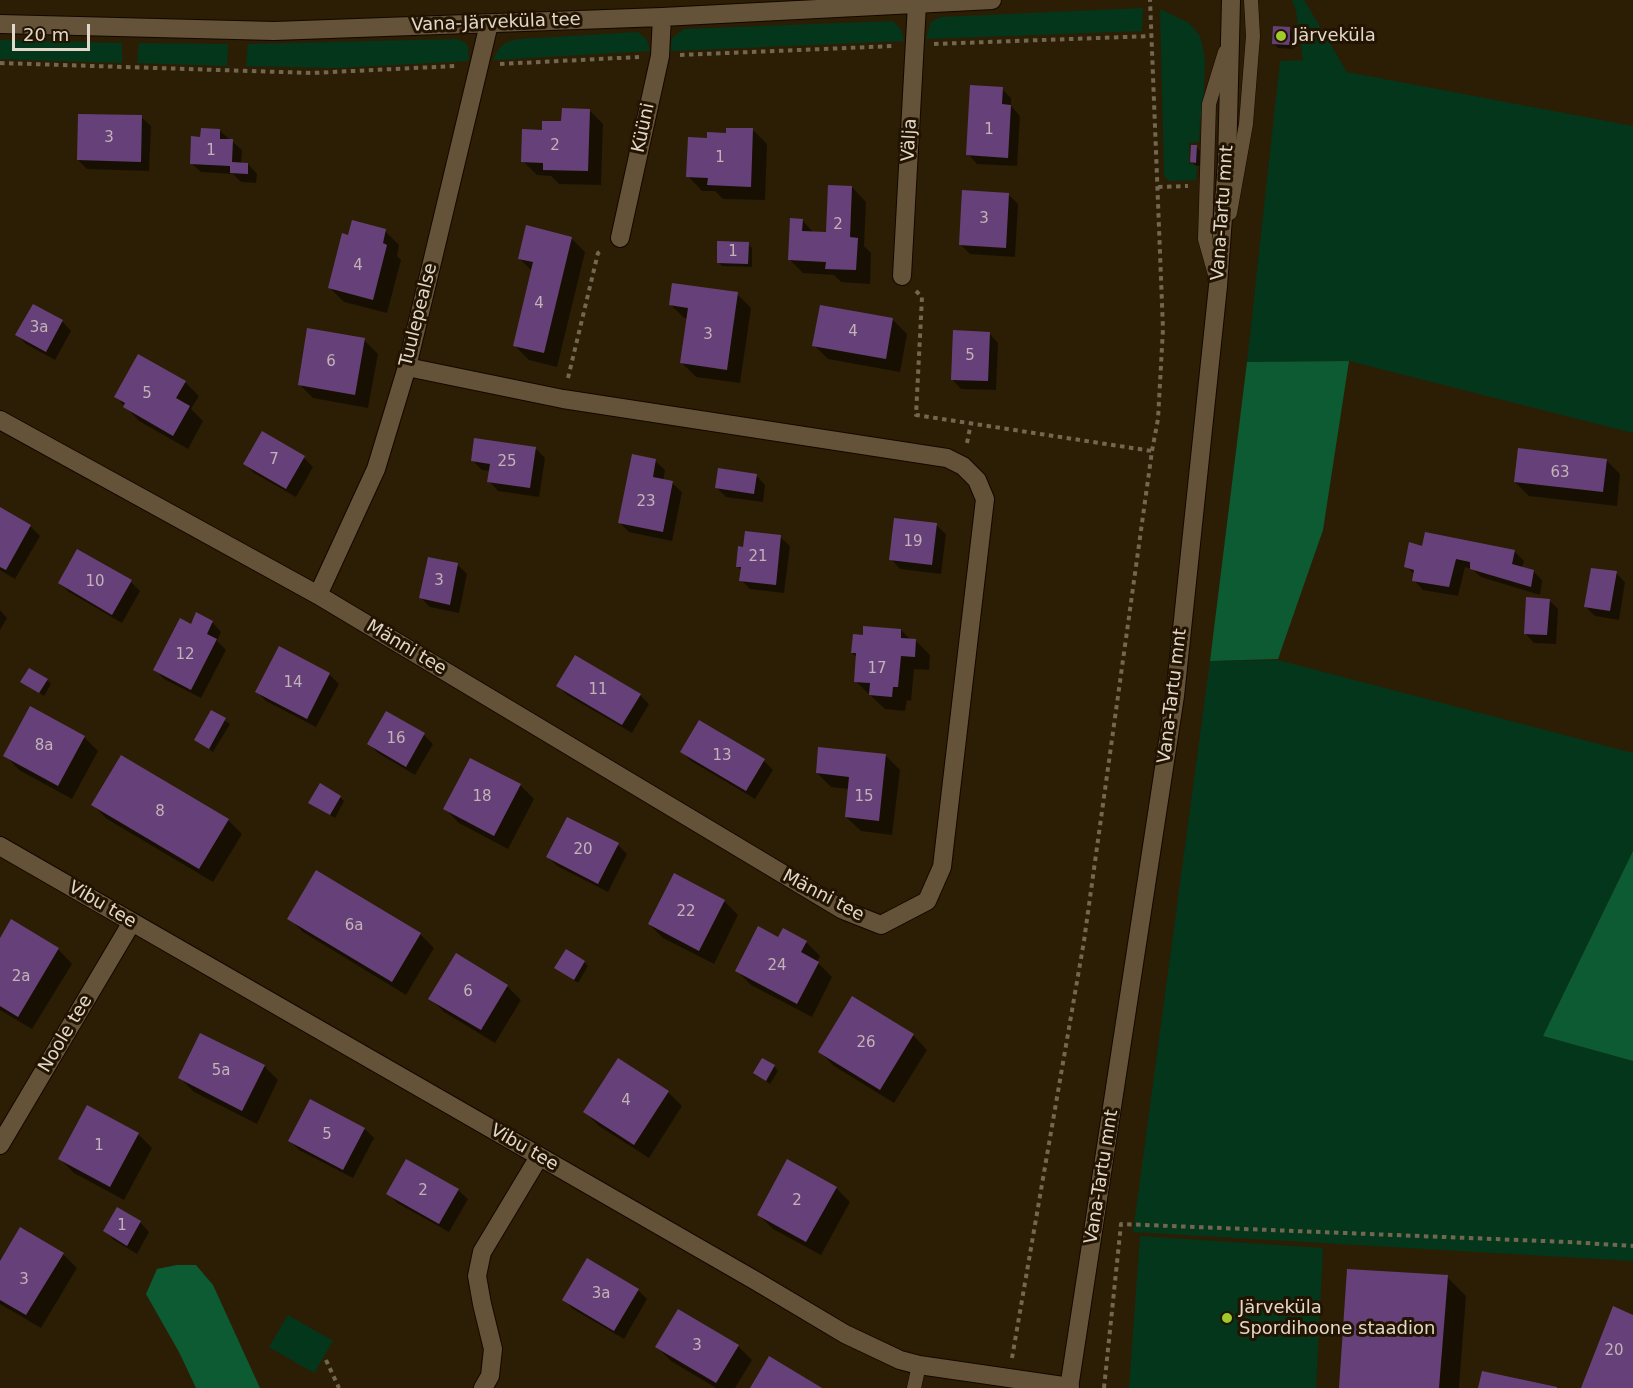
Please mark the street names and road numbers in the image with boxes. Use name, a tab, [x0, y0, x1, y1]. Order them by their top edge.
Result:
street label: Vana-Järveküla tee	[411, 9, 581, 37]
street label: Küüni	[628, 101, 660, 155]
street label: Välja	[898, 118, 922, 162]
street label: Vana-Tartu mnt	[1207, 144, 1239, 282]
street label: Tuulepealse	[396, 261, 442, 369]
street label: Männi tee	[362, 616, 450, 680]
street label: Vana-Tartu mnt	[1154, 627, 1192, 765]
street label: Männi tee	[779, 866, 867, 926]
street label: Vibu tee	[64, 877, 140, 933]
street label: Noole tee	[34, 991, 98, 1077]
street label: Vana-Tartu mnt	[1081, 1108, 1123, 1246]
street label: Vibu tee	[486, 1120, 562, 1176]

